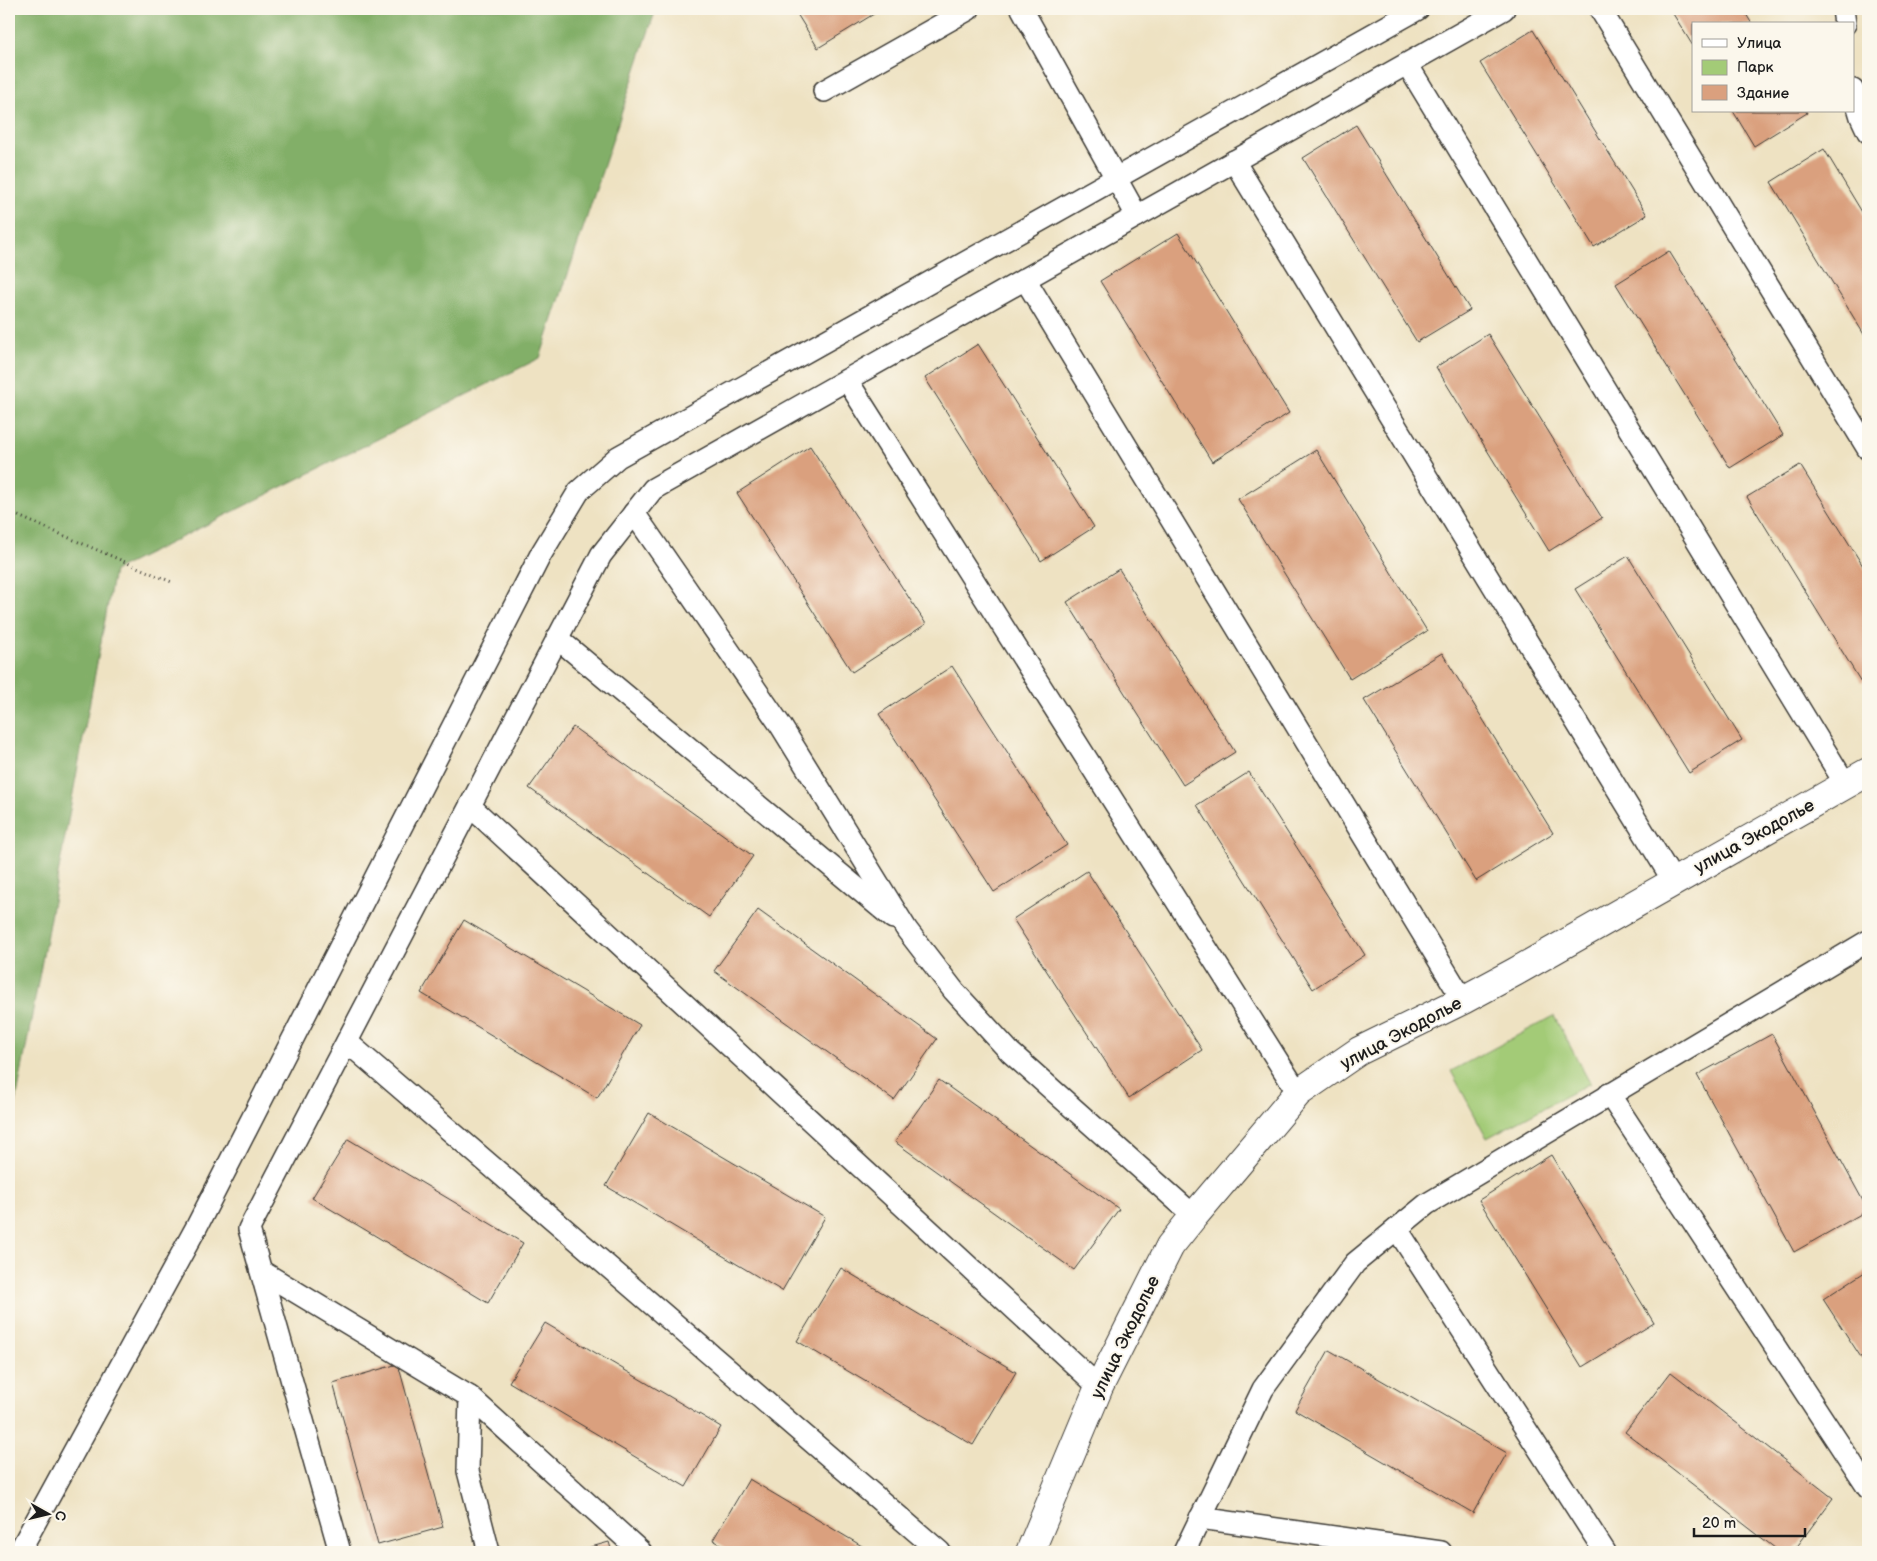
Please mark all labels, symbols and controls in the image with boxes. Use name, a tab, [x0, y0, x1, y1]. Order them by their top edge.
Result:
legend	[1692, 22, 1854, 112]
text: Улица	[1737, 34, 1782, 53]
text: Парк	[1737, 58, 1774, 77]
text: Здание	[1737, 84, 1789, 103]
street label: улица Экодолье	[1690, 795, 1818, 878]
street label: улица Экодолье	[1337, 993, 1465, 1074]
street label: улица Экодолье	[1087, 1272, 1164, 1402]
north arrow	[22, 1488, 72, 1538]
scale bar	[1694, 1506, 1806, 1538]
text: С	[51, 1510, 69, 1522]
text: 20 m	[1702, 1514, 1736, 1533]

